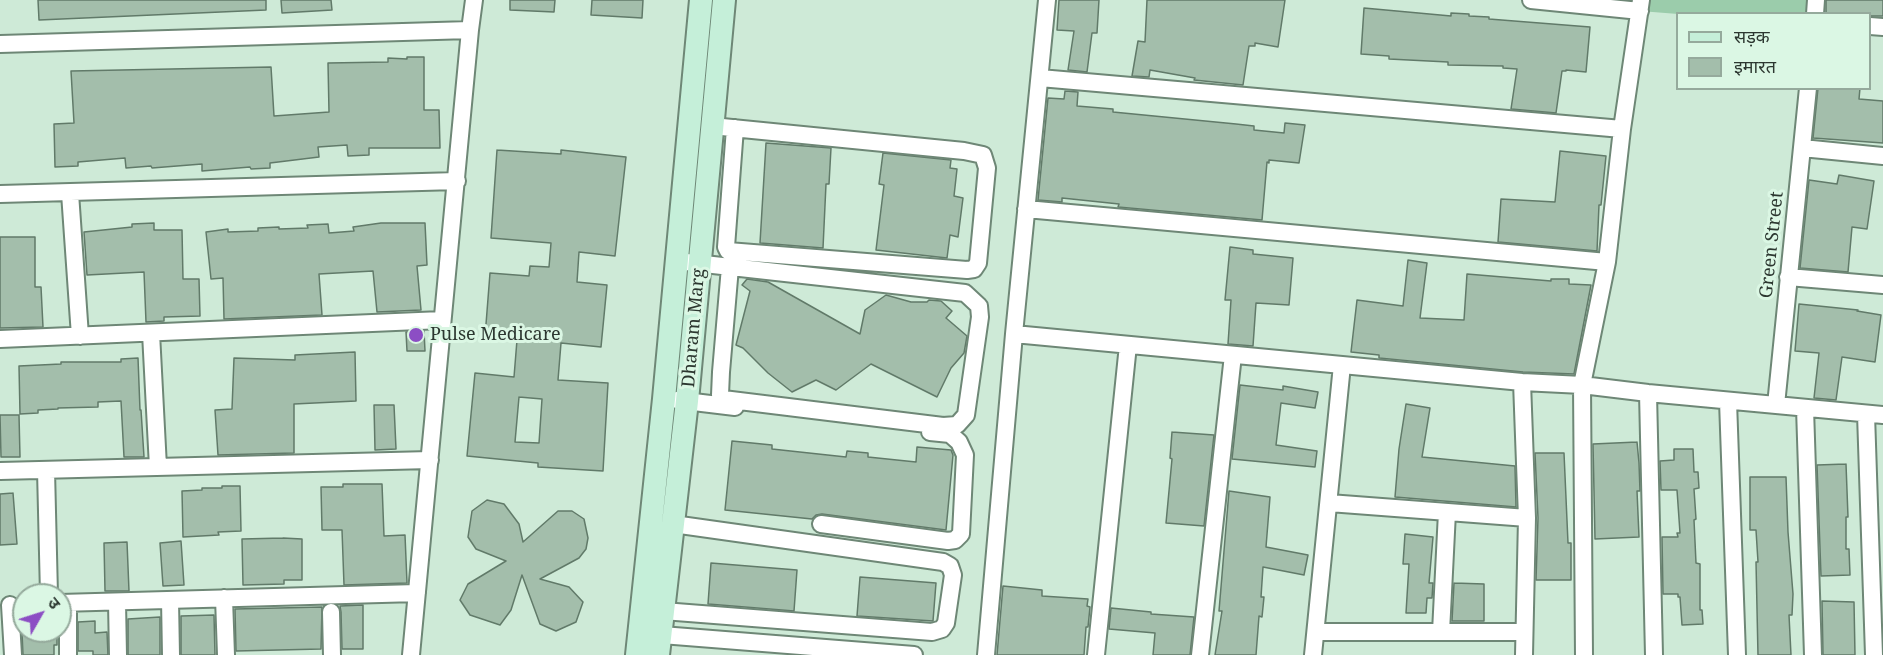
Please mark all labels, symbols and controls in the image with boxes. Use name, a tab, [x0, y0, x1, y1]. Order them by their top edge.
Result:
legend	[1676, 12, 1871, 90]
text: सड़क	[1734, 24, 1770, 48]
text: इमारत	[1734, 54, 1776, 78]
street label: Green Street	[1756, 191, 1788, 299]
street label: Dharam Marg	[678, 267, 710, 389]
place label: Pulse Medicare	[430, 324, 561, 346]
marker: Pulse Medicare	[407, 326, 425, 344]
north arrow	[12, 583, 72, 643]
text: उ	[43, 592, 66, 613]

